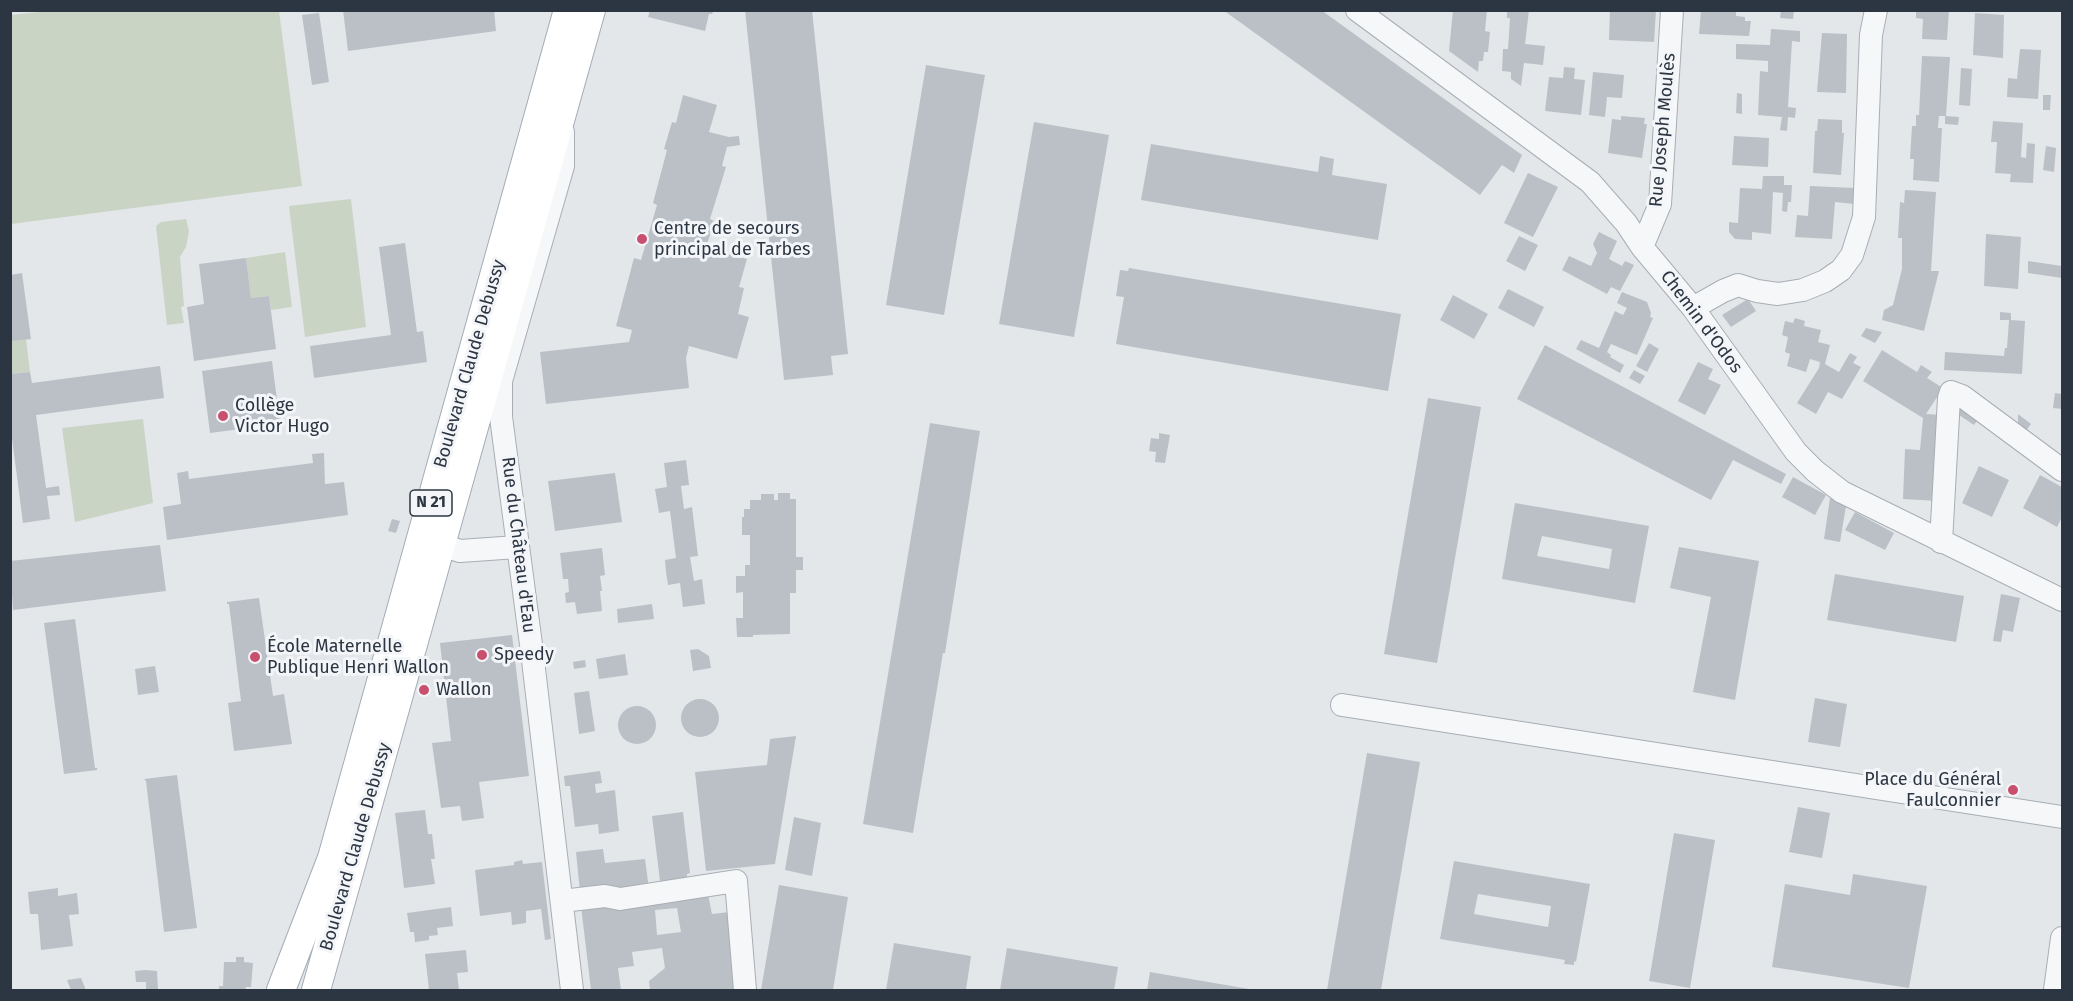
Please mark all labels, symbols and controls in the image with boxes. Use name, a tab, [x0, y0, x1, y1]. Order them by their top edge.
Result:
street label: Rue Joseph Moulès	[1646, 52, 1680, 208]
place label: Centre de secours principal de Tarbes	[654, 218, 811, 260]
marker: Centre de secours principal de Tarbes	[635, 232, 649, 246]
street label: Boulevard Claude Debussy	[430, 257, 510, 471]
street label: Chemin d'Odos	[1655, 266, 1747, 378]
place label: Collège Victor Hugo	[235, 395, 329, 438]
marker: Collège Victor Hugo	[216, 409, 230, 423]
street label: Rue du Château d'Eau	[496, 456, 540, 634]
road number: N 21	[410, 490, 452, 516]
place label: École Maternelle Publique Henri Wallon	[267, 636, 449, 678]
place label: Speedy	[494, 644, 554, 666]
marker: Speedy	[475, 648, 489, 662]
marker: École Maternelle Publique Henri Wallon	[248, 650, 262, 664]
place label: Wallon	[436, 679, 491, 701]
marker: Wallon	[417, 683, 431, 697]
street label: Boulevard Claude Debussy	[316, 740, 396, 954]
place label: Place du Général Faulconnier	[1864, 769, 2001, 812]
marker: Place du Général Faulconnier	[2006, 783, 2020, 797]

